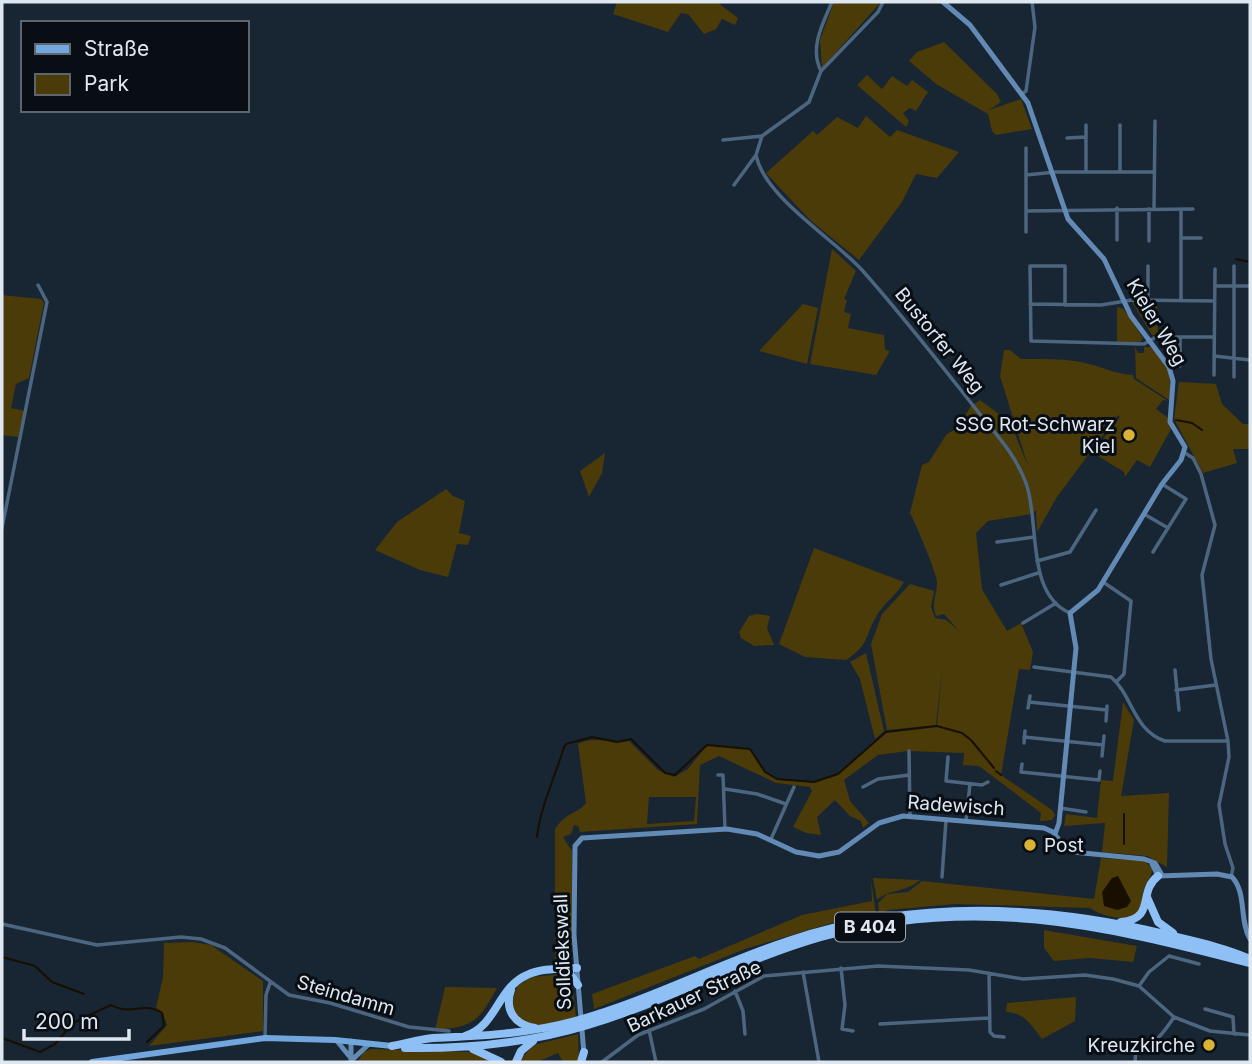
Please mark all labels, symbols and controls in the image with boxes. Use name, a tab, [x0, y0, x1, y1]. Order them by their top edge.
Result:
legend	[21, 21, 248, 112]
text: Straße	[84, 36, 149, 61]
text: Park	[84, 71, 129, 96]
street label: Kieler Weg	[1122, 275, 1192, 370]
street label: Bustorfer Weg	[890, 283, 989, 398]
place label: SSG Rot-Schwarz Kiel	[955, 413, 1115, 458]
marker: SSG Rot-Schwarz Kiel	[1121, 427, 1137, 443]
street label: Radewisch	[907, 791, 1005, 820]
place label: Post	[1044, 834, 1084, 857]
marker: Post	[1022, 837, 1038, 853]
street label: Solldiekswall	[549, 894, 576, 1010]
road number: B 404	[835, 912, 905, 942]
street label: Barkauer Straße	[623, 955, 765, 1038]
street label: Steindamm	[294, 971, 397, 1020]
scale bar	[24, 998, 130, 1042]
text: 200 m	[35, 1009, 99, 1034]
place label: Kreuzkirche	[1088, 1034, 1195, 1057]
marker: Kreuzkirche	[1201, 1037, 1217, 1053]

